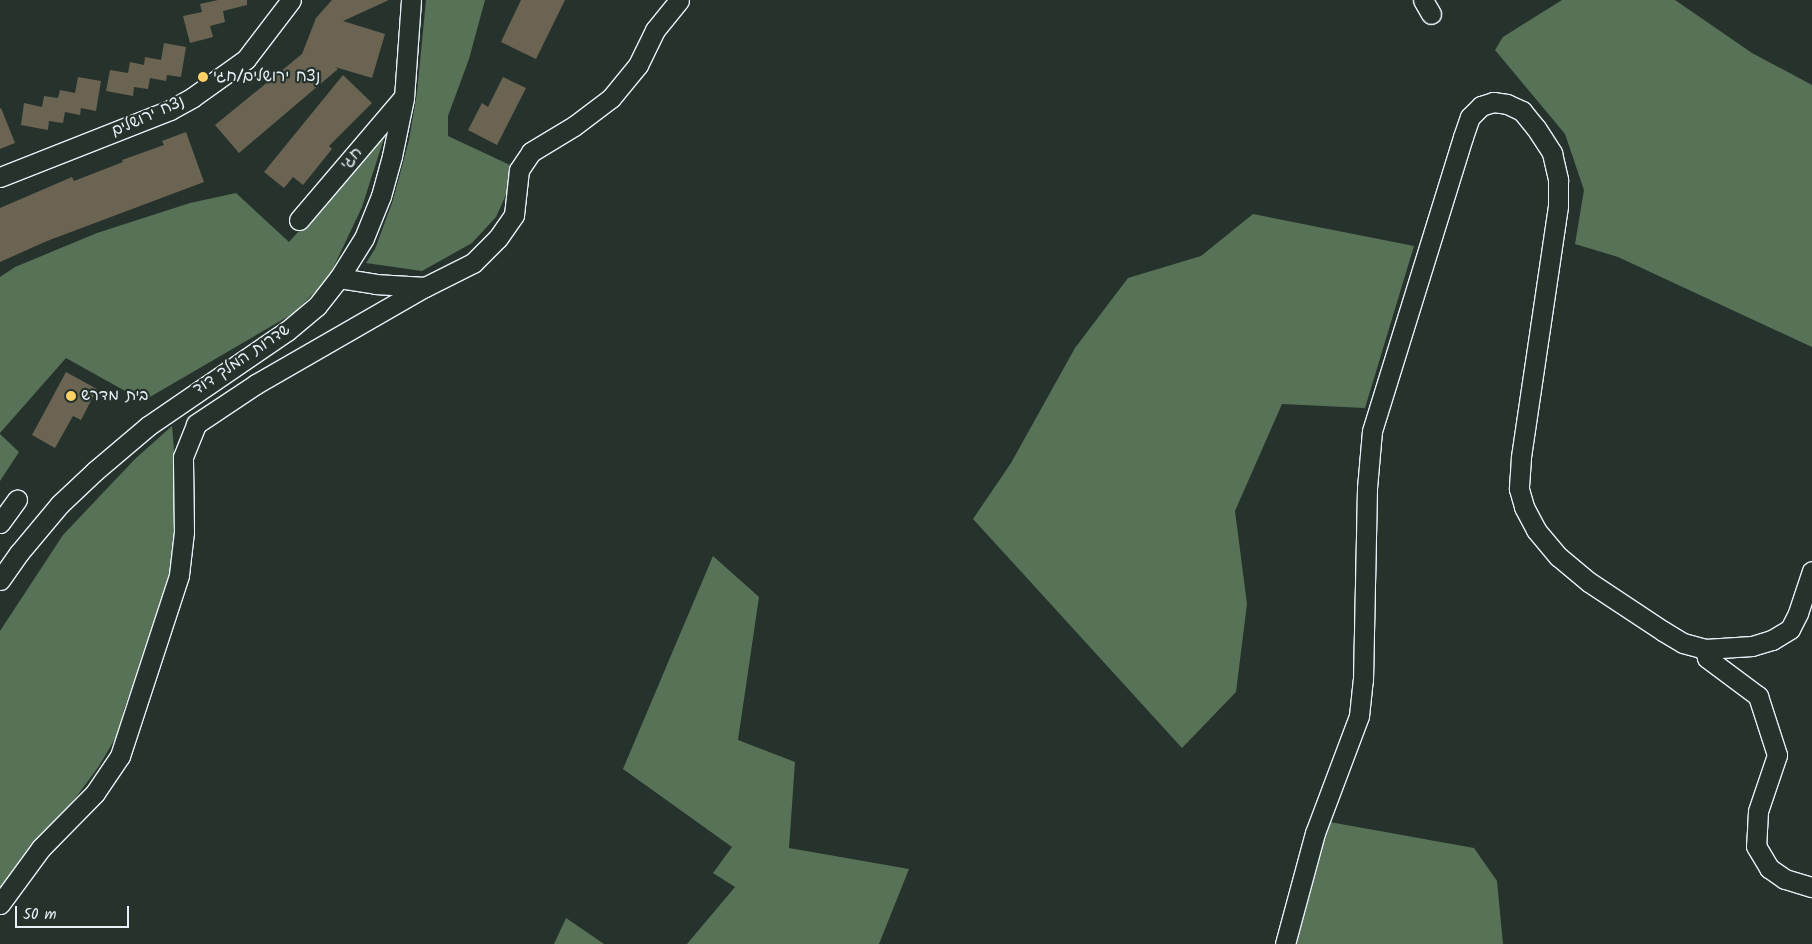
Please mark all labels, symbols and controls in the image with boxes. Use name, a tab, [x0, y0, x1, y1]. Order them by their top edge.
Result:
place label: נצח ירושלים/חגי	[213, 67, 320, 87]
marker: נצח ירושלים/חגי	[197, 71, 209, 83]
street label: נצח ירושלים	[108, 92, 188, 142]
street label: חגי	[337, 144, 367, 174]
street label: שדרות המלך דוד	[190, 320, 294, 400]
place label: בית מדרש	[81, 386, 148, 406]
marker: בית מדרש	[65, 390, 77, 402]
scale bar	[18, 896, 131, 928]
text: 50 m	[23, 903, 57, 927]

